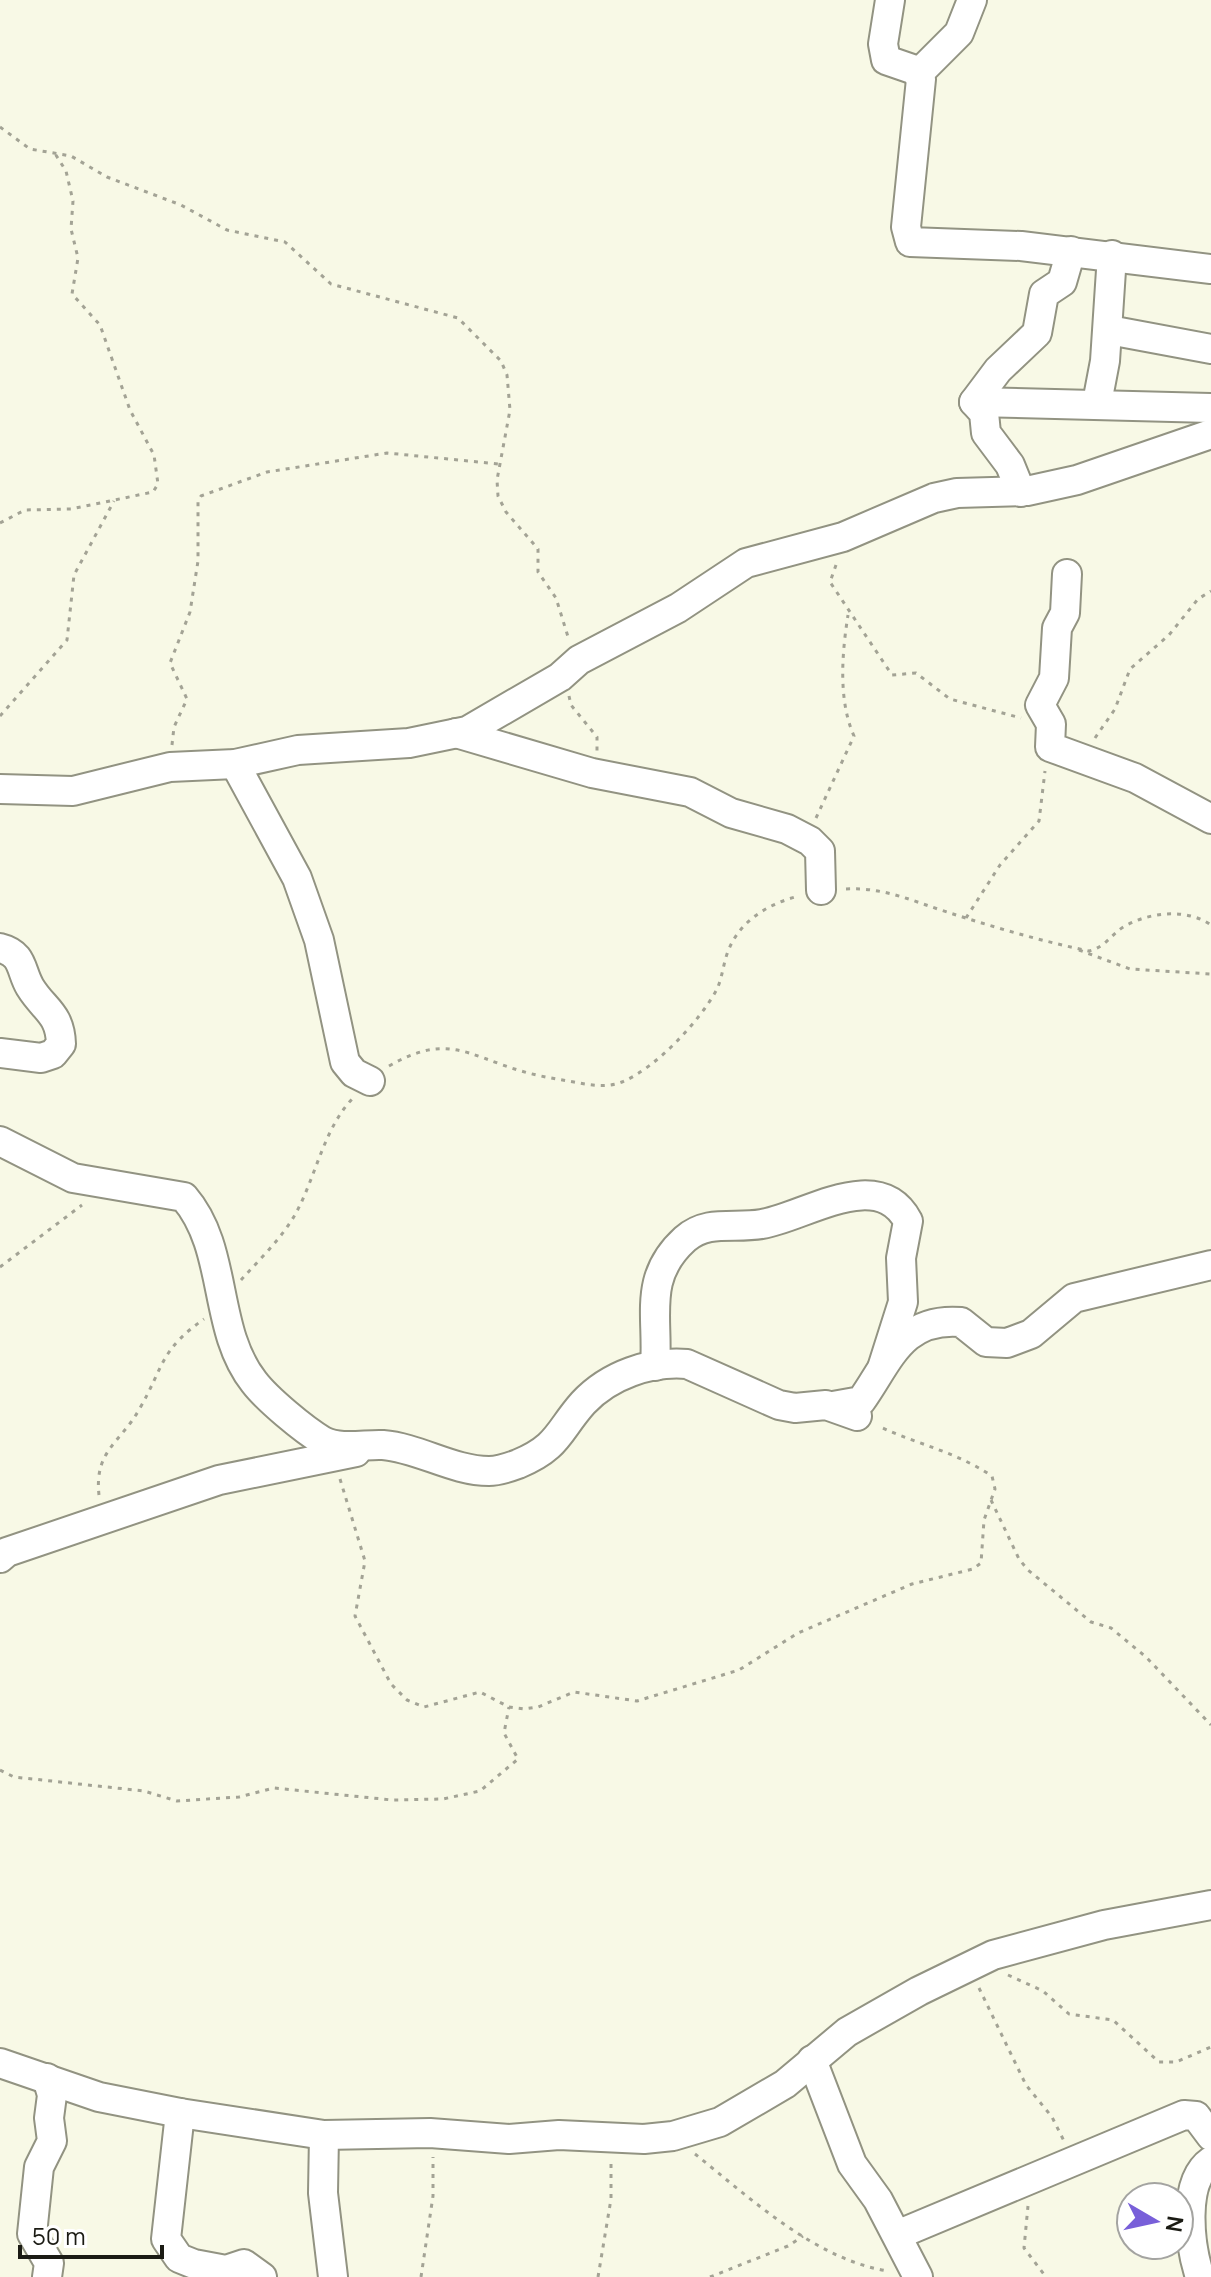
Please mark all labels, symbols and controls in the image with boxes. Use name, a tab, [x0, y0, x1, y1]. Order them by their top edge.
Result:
north arrow	[1115, 2181, 1195, 2261]
scale bar	[20, 2209, 162, 2259]
text: N	[1159, 2214, 1191, 2234]
text: 50 m	[32, 2219, 86, 2252]

